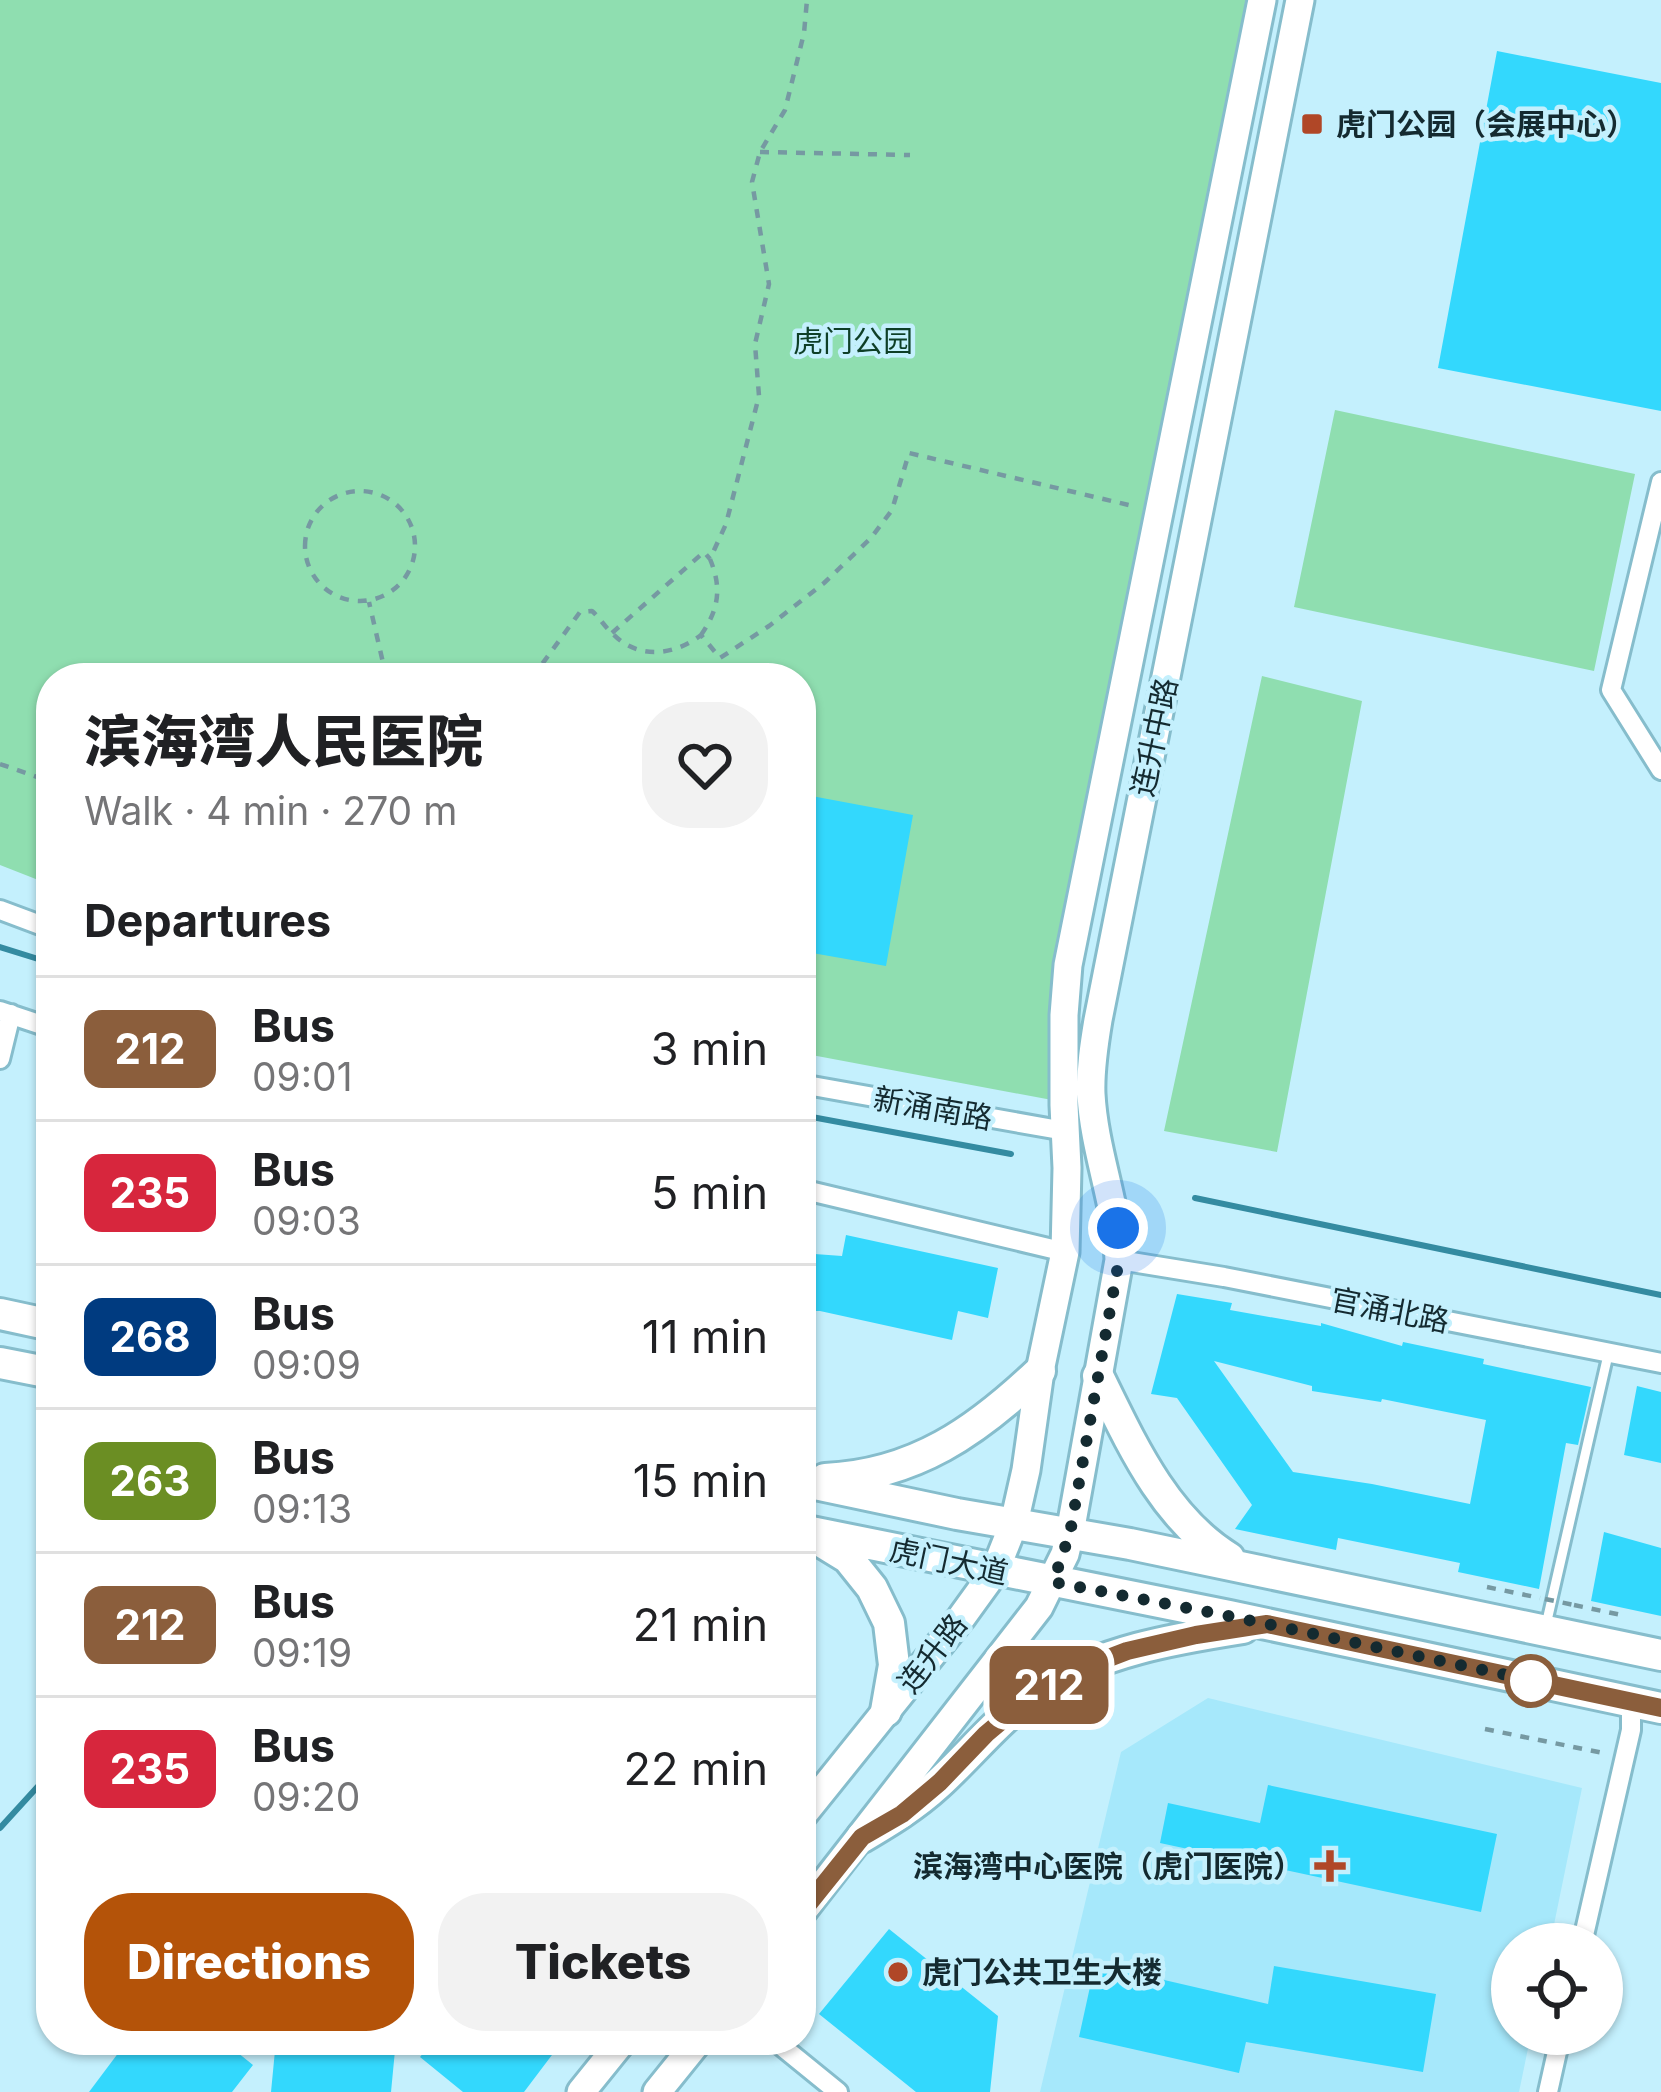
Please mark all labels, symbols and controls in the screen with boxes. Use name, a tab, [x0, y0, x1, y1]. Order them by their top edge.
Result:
place label: 虎门公园（会展中心）	[1336, 106, 1636, 142]
marker: 虎门公园（会展中心）	[1299, 111, 1325, 137]
park label: 虎门公园	[793, 323, 913, 359]
street label: 连升中路	[1124, 675, 1184, 799]
button: heart	[642, 702, 768, 828]
text: 滨海湾人民医院	[84, 707, 483, 776]
text: Walk · 4 min · 270 m	[84, 787, 457, 834]
text: Departures	[84, 893, 331, 948]
text: Bus	[252, 998, 335, 1053]
text: 3 min	[651, 1021, 768, 1076]
text: 212	[114, 1023, 186, 1074]
text: 09:01	[252, 1053, 353, 1100]
street label: 新涌南路	[871, 1080, 995, 1136]
text: Bus	[252, 1142, 335, 1197]
text: 5 min	[651, 1165, 768, 1220]
text: 235	[110, 1167, 190, 1218]
text: 09:03	[252, 1197, 361, 1244]
your location	[1088, 1198, 1148, 1258]
street label: 官涌北路	[1328, 1281, 1452, 1339]
text: Bus	[252, 1286, 335, 1341]
text: 11 min	[642, 1309, 768, 1364]
text: 268	[109, 1311, 191, 1362]
text: 09:09	[252, 1341, 361, 1388]
text: Bus	[252, 1430, 335, 1485]
text: 15 min	[633, 1453, 768, 1508]
text: 263	[110, 1455, 190, 1506]
text: 09:13	[252, 1485, 352, 1532]
street label: 虎门大道	[887, 1531, 1011, 1591]
text: Bus	[252, 1574, 335, 1629]
text: 21 min	[633, 1597, 768, 1652]
text: 212	[114, 1599, 186, 1650]
street label: 连升路	[890, 1606, 974, 1700]
text: 09:19	[252, 1629, 352, 1676]
line badge: 212	[980, 1646, 1118, 1724]
unlabelled marker	[1506, 1656, 1556, 1706]
text: 212	[1013, 1659, 1085, 1710]
text: Bus	[252, 1718, 335, 1773]
text: 22 min	[624, 1741, 768, 1796]
text: 235	[110, 1743, 190, 1794]
text: 09:20	[252, 1773, 360, 1820]
place label: 滨海湾中心医院（虎门医院）	[913, 1848, 1303, 1884]
marker: 滨海湾中心医院（虎门医院）	[1314, 1850, 1346, 1882]
button: Directions	[84, 1893, 414, 2031]
button: Tickets	[438, 1893, 768, 2031]
map controls	[1491, 1923, 1623, 2055]
button: locate	[1491, 1923, 1623, 2055]
place label: 虎门公共卫生大楼	[922, 1954, 1162, 1990]
marker: 虎门公共卫生大楼	[885, 1959, 911, 1985]

